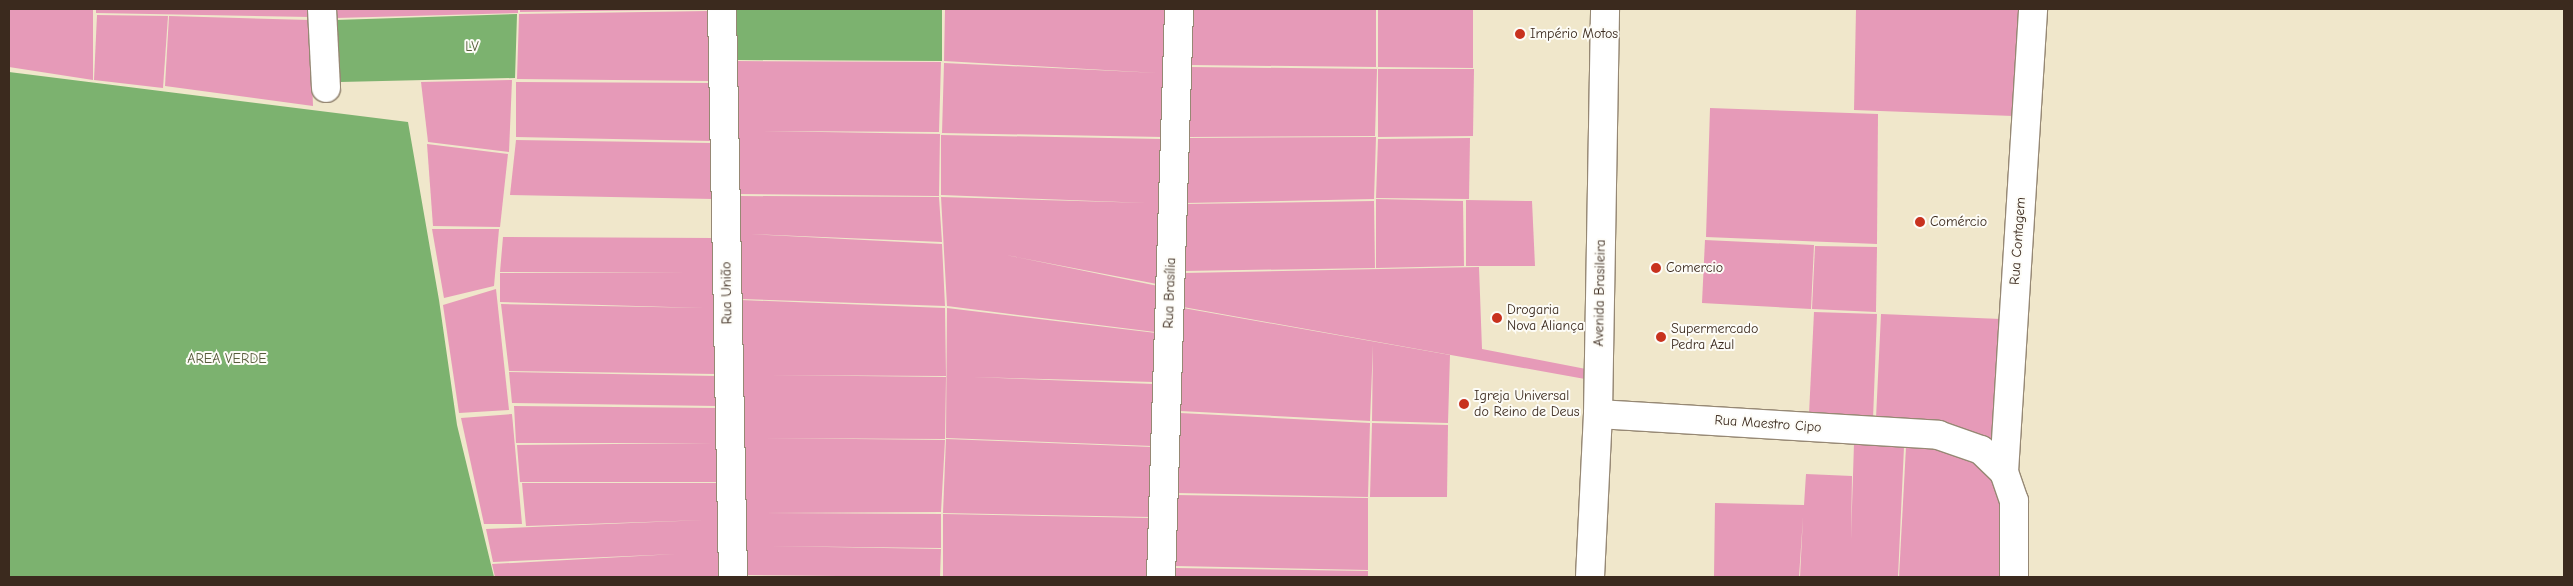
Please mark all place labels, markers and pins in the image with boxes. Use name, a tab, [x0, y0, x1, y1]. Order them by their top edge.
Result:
place label: Império Motos	[1530, 26, 1618, 42]
marker: Império Motos	[1514, 28, 1526, 40]
place label: Comércio	[1930, 214, 1987, 230]
marker: Comércio	[1914, 216, 1926, 228]
place label: Comercio	[1666, 260, 1723, 276]
marker: Comercio	[1650, 262, 1662, 274]
place label: Drogaria Nova Aliança	[1507, 302, 1584, 334]
marker: Drogaria Nova Aliança	[1491, 312, 1503, 324]
place label: Supermercado Pedra Azul	[1671, 321, 1758, 354]
marker: Supermercado Pedra Azul	[1655, 331, 1667, 343]
place label: Igreja Universal do Reino de Deus	[1474, 388, 1580, 421]
marker: Igreja Universal do Reino de Deus	[1458, 398, 1470, 410]

